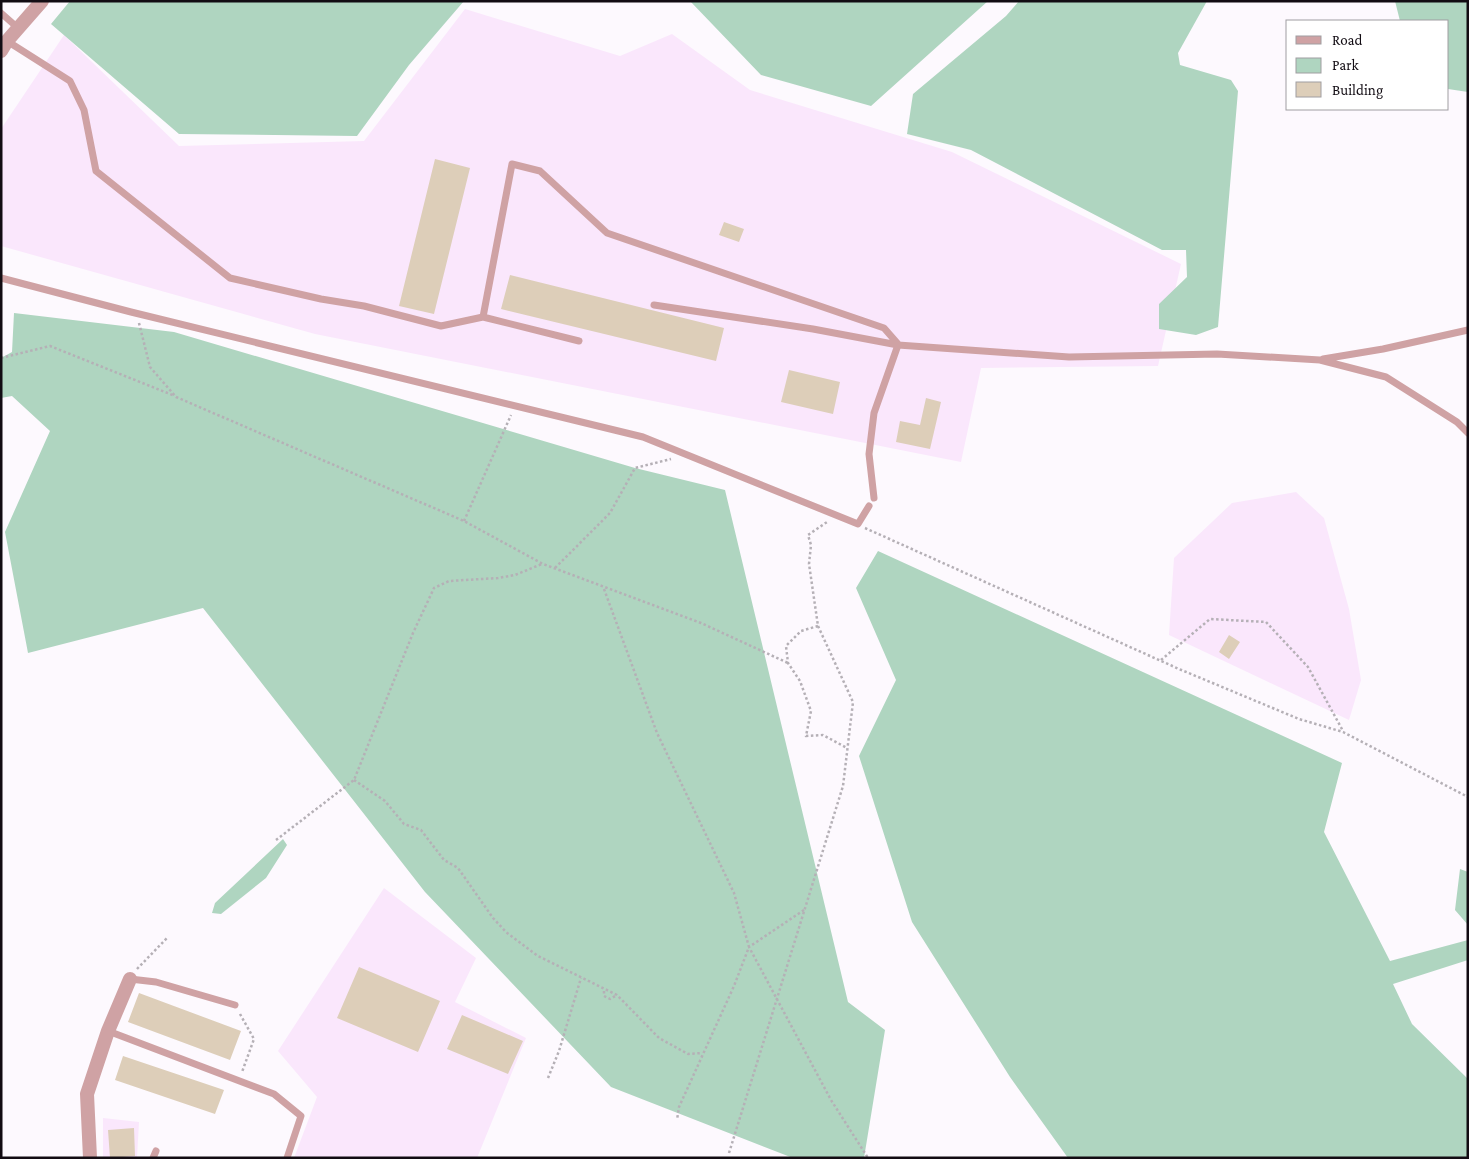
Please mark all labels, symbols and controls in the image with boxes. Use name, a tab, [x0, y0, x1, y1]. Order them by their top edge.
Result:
legend	[1286, 20, 1449, 110]
text: Road	[1332, 32, 1363, 48]
text: Park	[1332, 57, 1359, 73]
text: Building	[1332, 82, 1383, 99]

